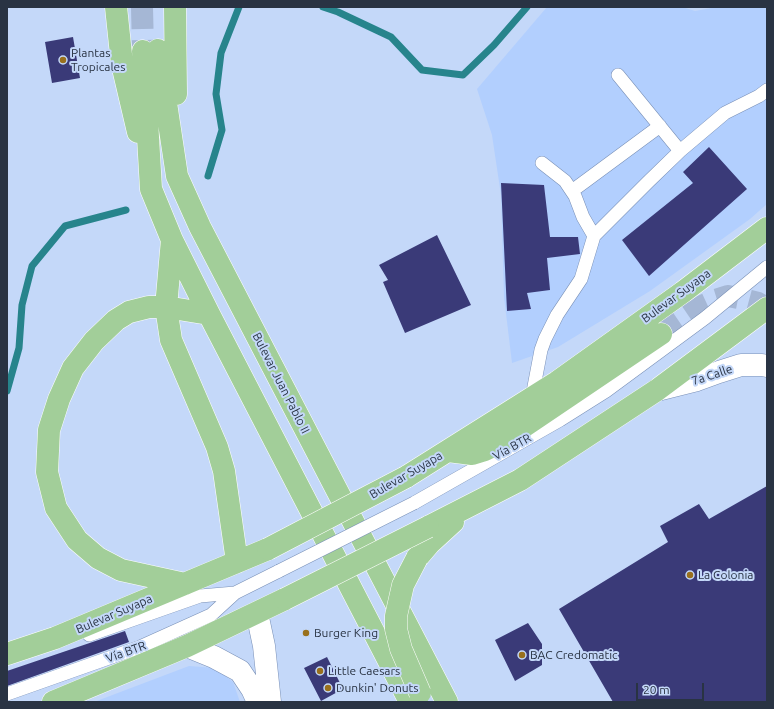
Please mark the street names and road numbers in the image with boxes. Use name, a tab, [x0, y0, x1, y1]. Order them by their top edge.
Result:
street label: Bulevar Suyapa	[639, 266, 713, 326]
street label: Bulevar Juan Pablo II	[249, 330, 313, 436]
street label: 7a Calle	[690, 362, 734, 388]
street label: Vía BTR	[490, 431, 534, 463]
street label: Bulevar Suyapa	[367, 448, 445, 502]
street label: Bulevar Suyapa	[74, 591, 154, 637]
street label: Vía BTR	[104, 638, 148, 666]

